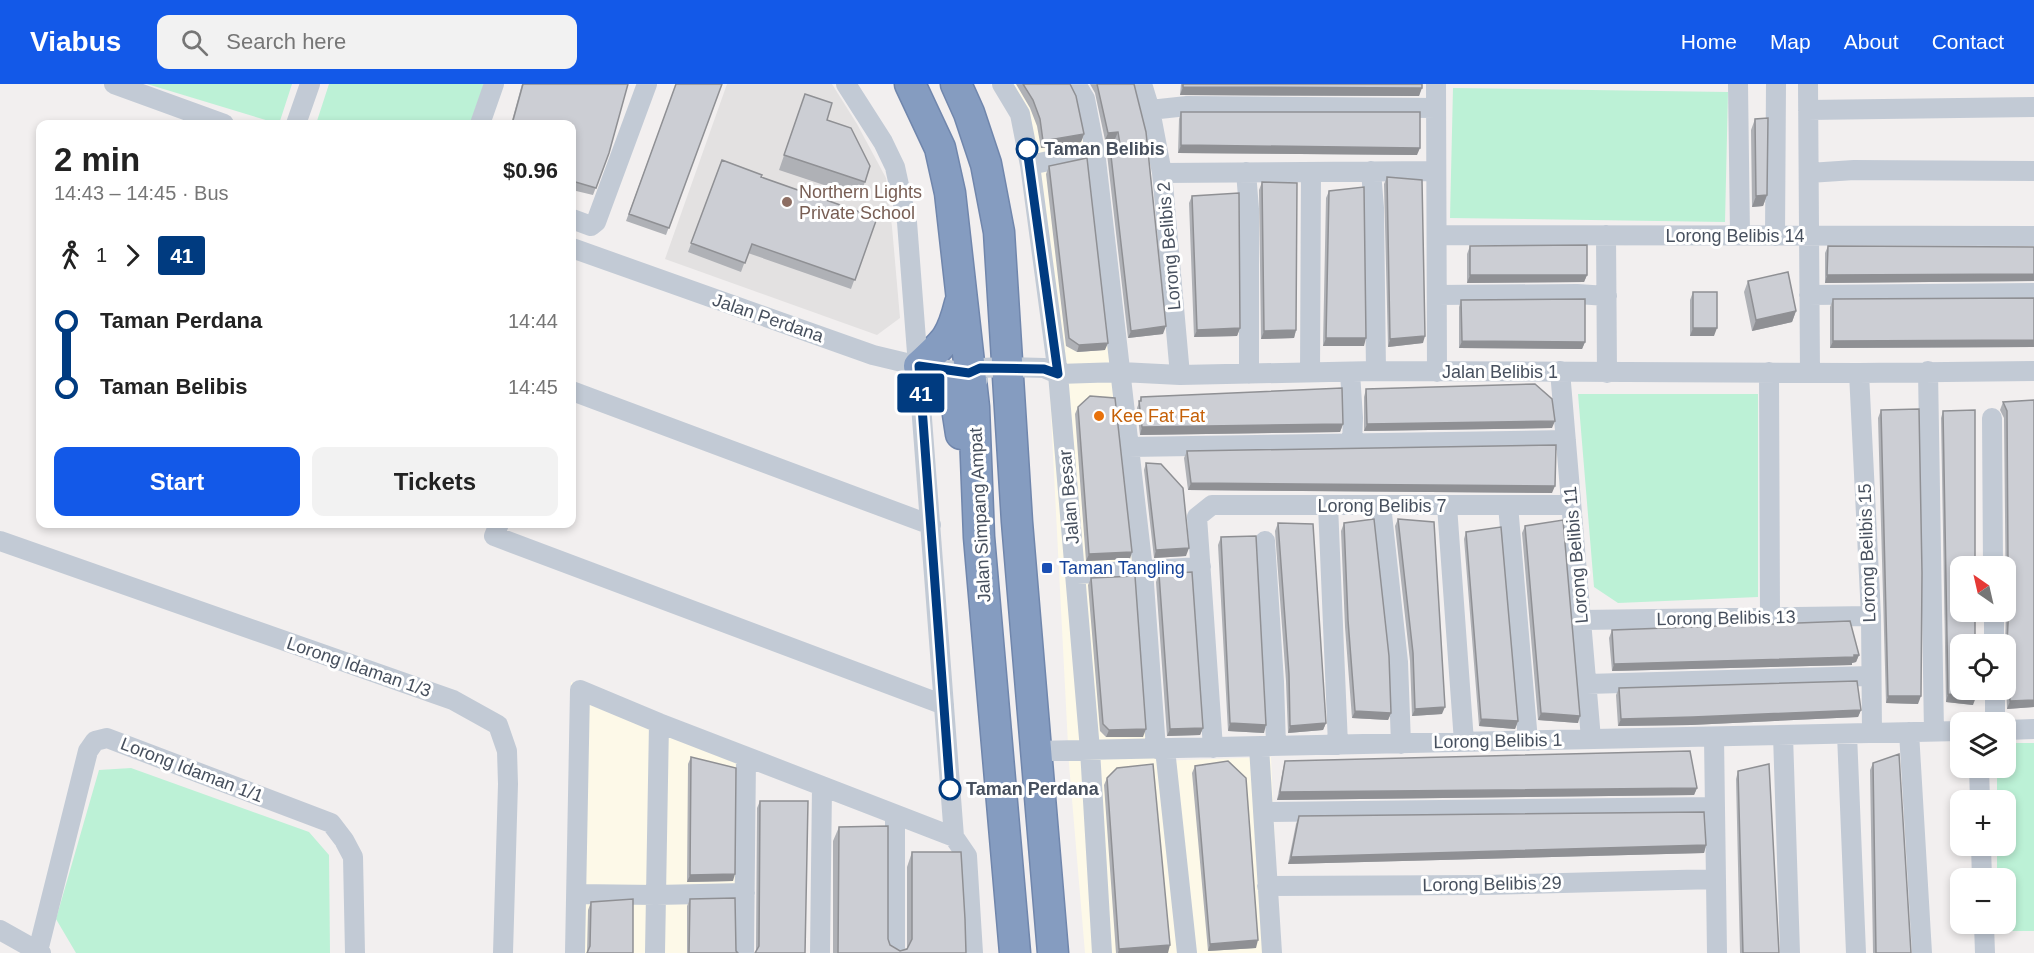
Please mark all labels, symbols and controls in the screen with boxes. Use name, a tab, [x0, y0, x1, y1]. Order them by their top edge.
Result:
search box	[157, 15, 577, 69]
text: Viabus	[30, 26, 121, 57]
icon: search	[178, 26, 211, 59]
text: Search here	[226, 29, 346, 54]
text: Home	[1681, 30, 1737, 53]
text: Map	[1770, 30, 1811, 53]
text: About	[1844, 30, 1899, 53]
text: Contact	[1932, 30, 2004, 53]
marker: Taman Belibis	[1016, 138, 1038, 160]
place label: Taman Belibis	[1044, 139, 1165, 159]
text: 2 min	[54, 141, 140, 178]
text: $0.96	[503, 158, 558, 183]
street label: Lorong Belibis 2	[1153, 181, 1185, 311]
text: 14:43 – 14:45 · Bus	[54, 182, 229, 204]
place label: Northern Lights Private School	[799, 182, 922, 223]
marker: Northern Lights Private School	[780, 195, 794, 209]
street label: Lorong Belibis 14	[1665, 226, 1805, 246]
icon: walk	[54, 239, 87, 272]
icon: forward	[116, 239, 149, 272]
text: 1	[96, 244, 107, 266]
text: 41	[170, 244, 193, 267]
street label: Jalan Perdana	[710, 290, 827, 347]
text: Taman Perdana	[100, 308, 262, 333]
text: 14:44	[508, 310, 558, 332]
street label: Jalan Belibis 1	[1442, 362, 1558, 382]
text: Taman Belibis	[100, 374, 248, 399]
line badge: 41	[894, 374, 948, 412]
text: 14:45	[508, 376, 558, 398]
text: 41	[909, 382, 933, 405]
place label: Kee Fat Fat	[1111, 406, 1205, 426]
marker: Kee Fat Fat	[1092, 409, 1106, 423]
street label: Jalan Simpang Ampat	[965, 427, 995, 603]
button: Start	[54, 447, 300, 516]
button: Tickets	[312, 447, 558, 516]
street label: Jalan Besar	[1055, 449, 1083, 545]
street label: Lorong Belibis 15	[1855, 483, 1879, 623]
street label: Lorong Belibis 11	[1560, 486, 1592, 624]
street label: Lorong Belibis 7	[1317, 496, 1447, 516]
north arrow	[1950, 556, 2016, 622]
map controls	[1950, 556, 2016, 934]
place label: Taman Tangling	[1059, 558, 1185, 578]
marker: Taman Tangling	[1040, 561, 1054, 575]
street label: Lorong Belibis 13	[1656, 607, 1796, 629]
street label: Lorong Idaman 1/3	[284, 633, 434, 701]
button: locate	[1950, 634, 2016, 700]
button: layers	[1950, 712, 2016, 778]
street label: Lorong Belibis 1	[1433, 730, 1563, 752]
street label: Lorong Idaman 1/1	[118, 734, 266, 806]
marker: Taman Perdana	[939, 778, 961, 800]
place label: Taman Perdana	[966, 779, 1100, 799]
button: +	[1950, 790, 2016, 856]
button: −	[1950, 868, 2016, 934]
street label: Lorong Belibis 29	[1422, 873, 1562, 895]

